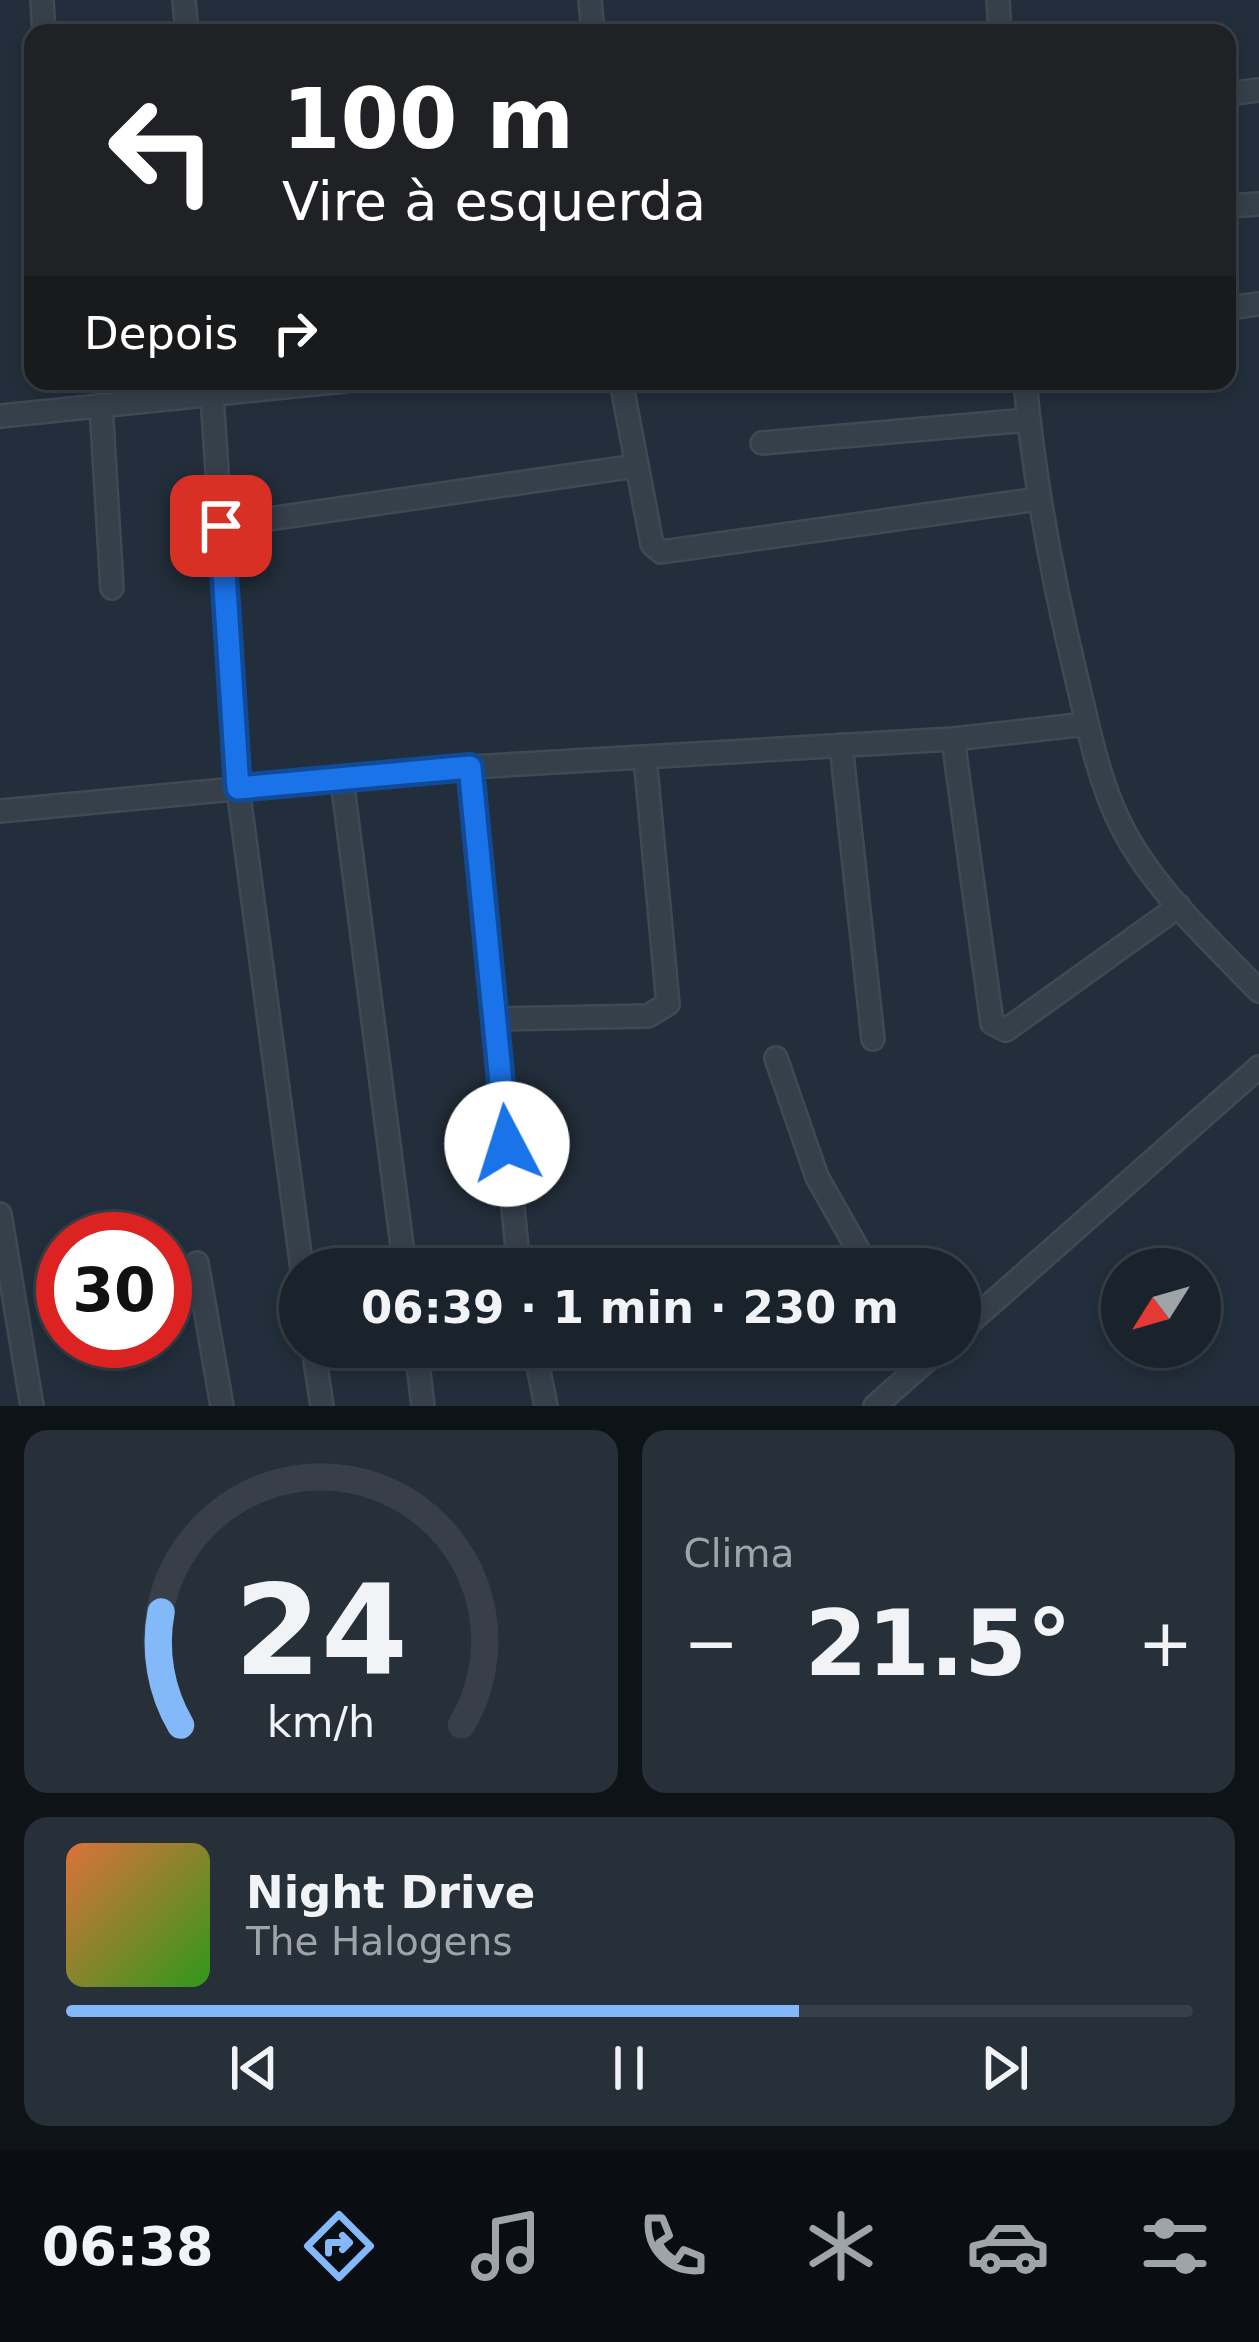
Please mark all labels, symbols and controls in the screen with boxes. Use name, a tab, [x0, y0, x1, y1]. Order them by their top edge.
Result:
text: 100 m	[282, 70, 574, 168]
icon: left	[84, 72, 240, 228]
text: Vire à esquerda	[282, 170, 706, 233]
icon: right	[262, 300, 328, 366]
text: Depois	[84, 307, 238, 360]
pin	[170, 475, 272, 577]
icon: arrive	[188, 493, 254, 559]
position arrow	[444, 1081, 570, 1207]
speed limit sign: 30	[36, 1212, 192, 1368]
north arrow	[1101, 1248, 1221, 1368]
map controls	[1101, 1248, 1221, 1368]
text: 06:39 · 1 min · 230 m	[361, 1281, 899, 1334]
text: Clima	[684, 1531, 794, 1576]
text: 24	[234, 1558, 408, 1703]
text: 21.5°	[805, 1591, 1072, 1696]
text: −	[684, 1605, 739, 1682]
text: +	[1138, 1605, 1193, 1682]
text: km/h	[267, 1696, 375, 1746]
text: Night Drive	[246, 1866, 535, 1919]
text: The Halogens	[246, 1919, 513, 1964]
icon: previous	[221, 2035, 287, 2101]
icon: pause	[596, 2035, 662, 2101]
icon: next	[972, 2035, 1038, 2101]
icon: directions	[297, 2204, 381, 2288]
icon: music	[464, 2204, 548, 2288]
icon: phone	[631, 2204, 715, 2288]
icon: climate	[799, 2204, 883, 2288]
icon: car	[966, 2204, 1050, 2288]
icon: filters	[1133, 2204, 1217, 2288]
text: 06:38	[42, 2215, 214, 2278]

